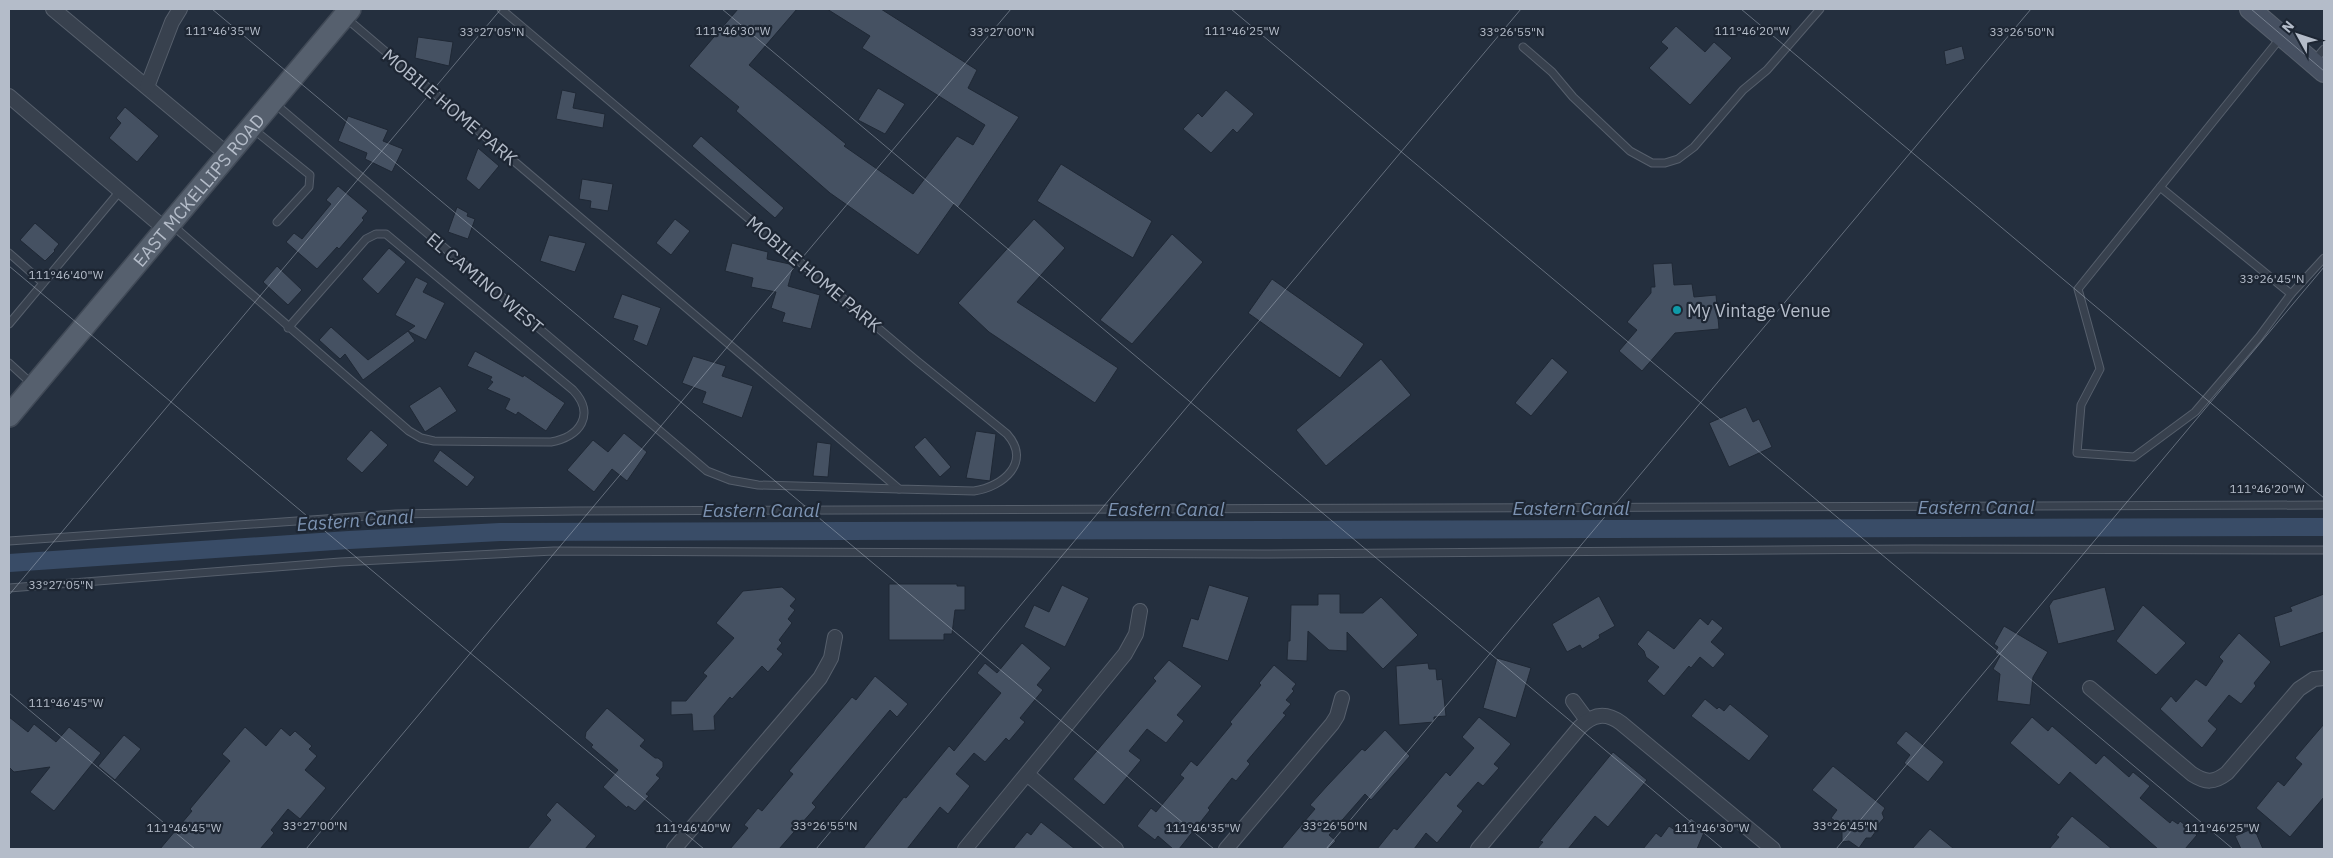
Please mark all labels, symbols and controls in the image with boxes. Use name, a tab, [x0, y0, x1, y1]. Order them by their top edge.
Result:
north arrow	[2273, 10, 2323, 60]
text: N	[2278, 17, 2298, 36]
text: 111°46'35"W	[186, 23, 261, 38]
text: 111°46'30"W	[696, 23, 771, 38]
text: 111°46'25"W	[1205, 23, 1280, 38]
text: 111°46'20"W	[1715, 23, 1790, 38]
text: 33°27'05"N	[459, 24, 525, 39]
text: 33°27'00"N	[969, 24, 1035, 39]
text: 33°26'55"N	[1479, 24, 1545, 39]
text: 33°26'50"N	[1989, 24, 2055, 39]
street label: MOBILE HOME PARK	[378, 44, 523, 171]
street label: EAST MCKELLIPS ROAD	[128, 109, 269, 271]
street label: MOBILE HOME PARK	[742, 211, 887, 338]
street label: EL CAMINO WEST	[422, 228, 548, 338]
text: 111°46'40"W	[29, 267, 104, 282]
text: 33°26'45"N	[2239, 271, 2305, 286]
place label: My Vintage Venue	[1687, 299, 1831, 322]
marker: My Vintage Venue	[1671, 304, 1683, 316]
text: 111°46'20"W	[2230, 481, 2305, 496]
water label: Eastern Canal	[1917, 495, 2035, 519]
water label: Eastern Canal	[1512, 496, 1630, 520]
water label: Eastern Canal	[1107, 497, 1225, 521]
water label: Eastern Canal	[702, 498, 820, 522]
water label: Eastern Canal	[296, 504, 414, 536]
text: 33°27'05"N	[28, 577, 94, 592]
text: 111°46'45"W	[29, 695, 104, 710]
text: 33°27'00"N	[282, 818, 348, 833]
text: 33°26'55"N	[792, 818, 858, 833]
text: 33°26'50"N	[1302, 818, 1368, 833]
text: 33°26'45"N	[1812, 818, 1878, 833]
text: 111°46'45"W	[147, 820, 222, 835]
text: 111°46'40"W	[656, 820, 731, 835]
text: 111°46'35"W	[1166, 820, 1241, 835]
text: 111°46'30"W	[1675, 820, 1750, 835]
text: 111°46'25"W	[2185, 820, 2260, 835]

